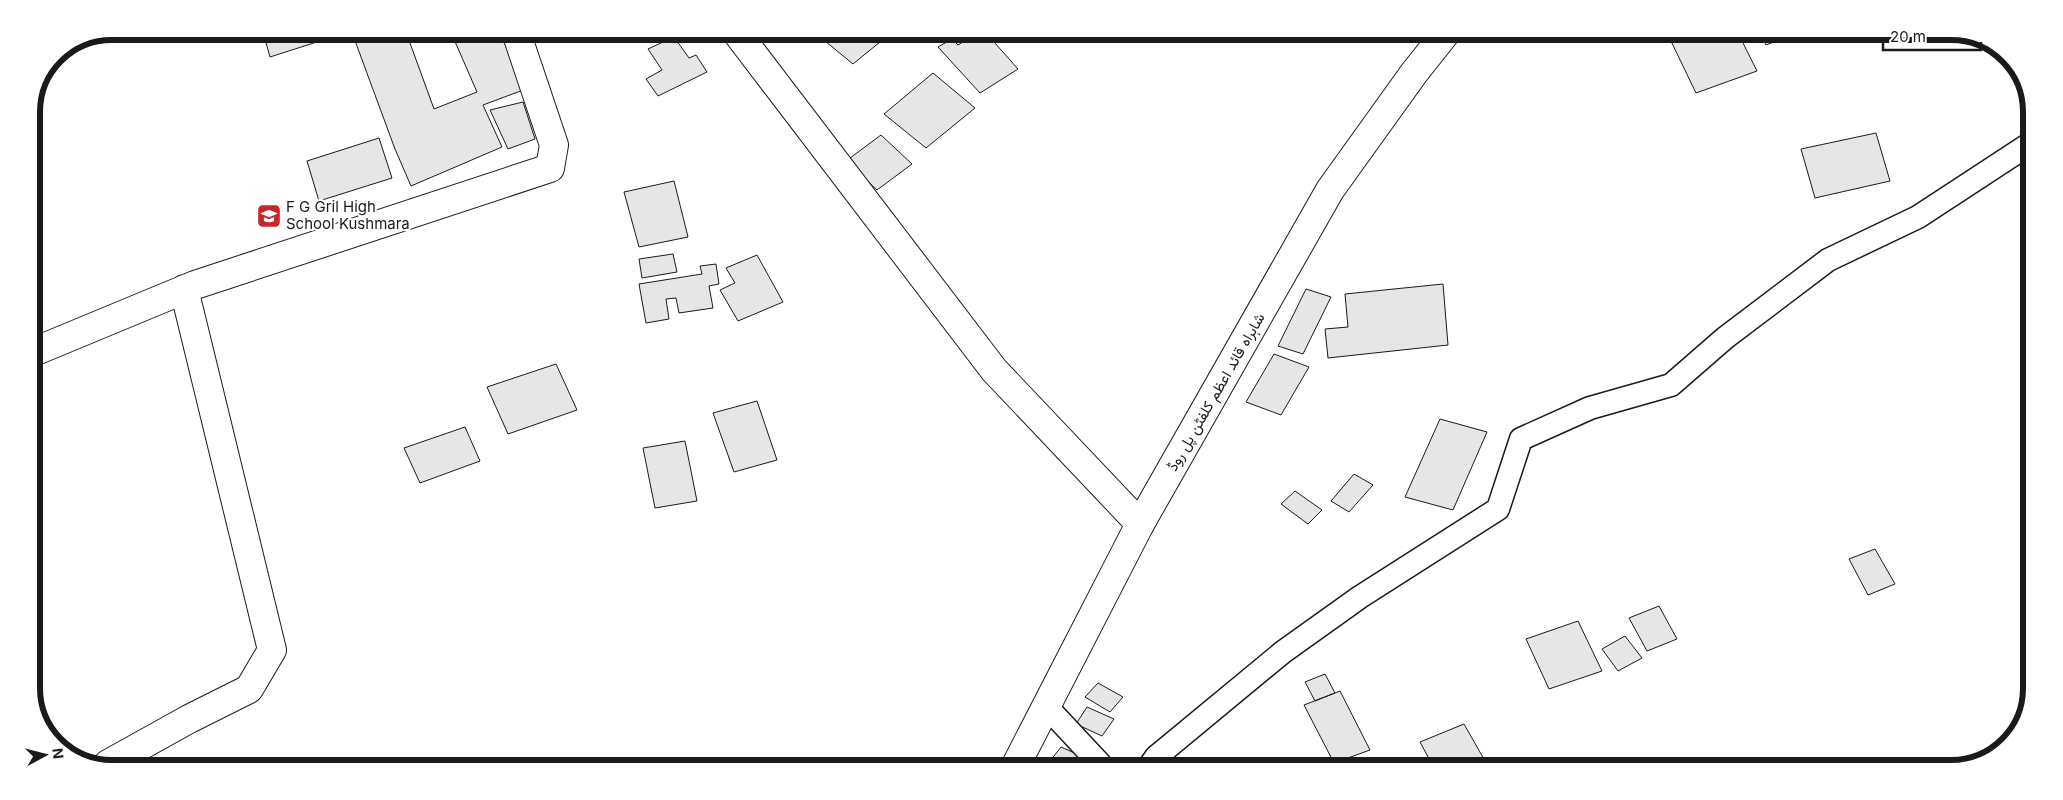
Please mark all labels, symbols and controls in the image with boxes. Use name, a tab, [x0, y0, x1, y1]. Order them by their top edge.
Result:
scale bar	[1883, 20, 1980, 52]
text: 20 m	[1890, 27, 1926, 46]
place label: F G Gril High School Kushmara	[286, 197, 410, 233]
school or university icon: F G Gril High School Kushmara	[256, 203, 282, 229]
street label: شاہراہ قائد اعظم کلفٹن پل روڈ	[1162, 309, 1270, 475]
north arrow	[20, 730, 70, 780]
text: N	[49, 747, 67, 760]

